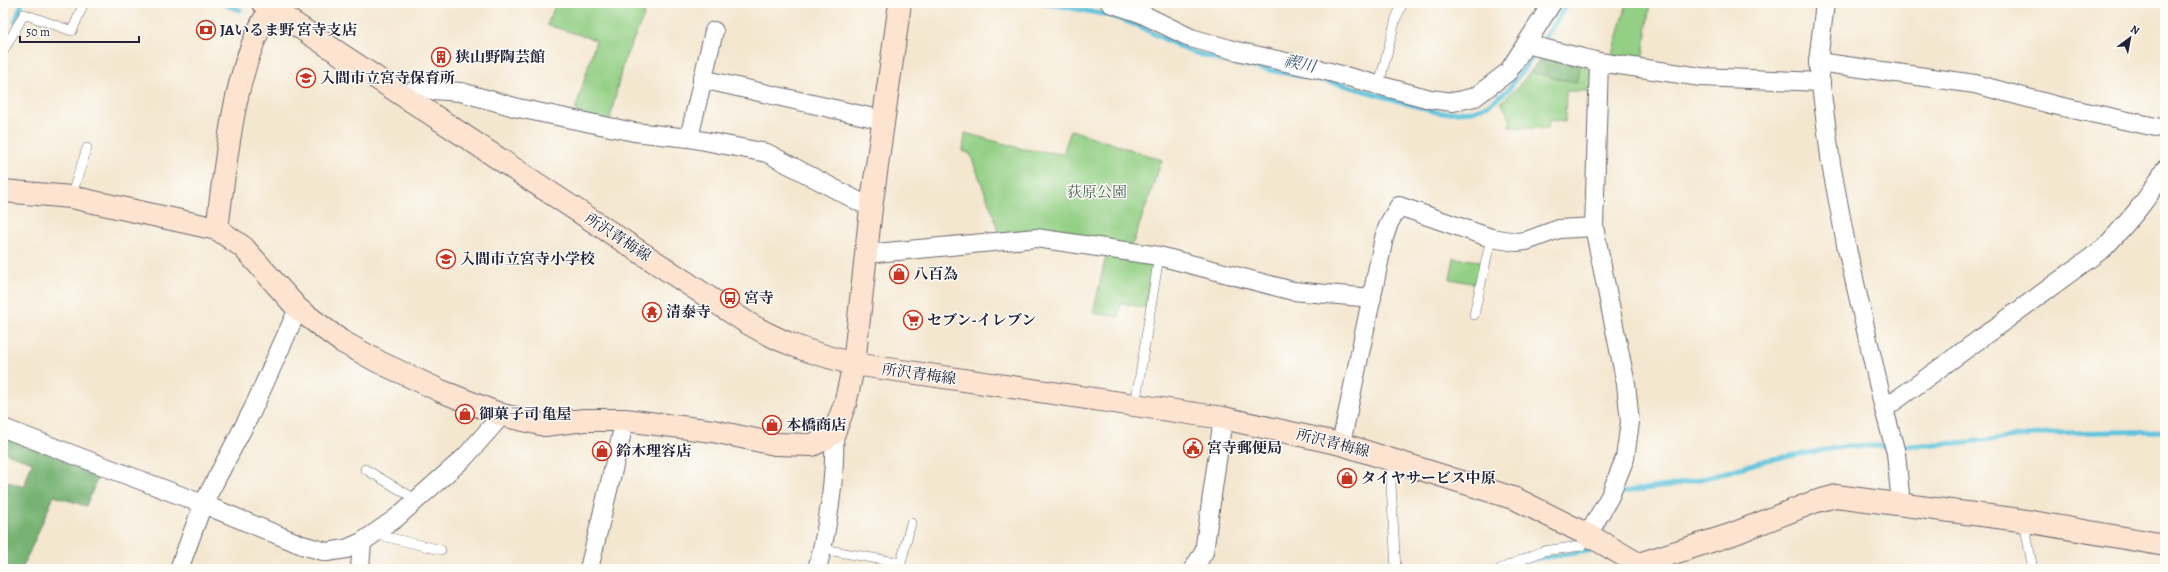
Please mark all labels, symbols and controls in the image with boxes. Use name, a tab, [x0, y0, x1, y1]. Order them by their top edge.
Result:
scale bar	[20, 18, 139, 44]
north arrow	[2110, 18, 2150, 58]
bank icon: JAいるま野 宮寺支店	[195, 19, 217, 41]
place label: JAいるま野 宮寺支店	[220, 20, 357, 40]
text: N	[2128, 21, 2142, 38]
text: 50 m	[26, 24, 50, 40]
building icon: 狭山野陶芸館	[430, 46, 452, 68]
place label: 狭山野陶芸館	[455, 47, 545, 67]
water label: 禊川	[1282, 50, 1320, 78]
school or university icon: 入間市立宮寺保育所	[295, 67, 317, 89]
place label: 入間市立宮寺保育所	[320, 68, 455, 88]
park label: 荻原公園	[1067, 182, 1127, 202]
street label: 所沢青梅線	[581, 208, 655, 266]
school or university icon: 入間市立宮寺小学校	[435, 248, 457, 270]
place label: 入間市立宮寺小学校	[460, 249, 595, 269]
shop icon: 八百為	[888, 263, 910, 285]
place label: 八百為	[913, 264, 958, 284]
bus stop icon: 宮寺	[719, 287, 741, 309]
place label: 宮寺	[744, 288, 774, 308]
temple icon: 清泰寺	[641, 301, 663, 323]
place label: 清泰寺	[666, 302, 711, 322]
supermarket icon: セブン-イレブン	[902, 309, 924, 331]
place label: セブン-イレブン	[927, 310, 1036, 330]
street label: 所沢青梅線	[880, 359, 958, 389]
shop icon: 御菓子司 亀屋	[454, 403, 476, 425]
place label: 御菓子司 亀屋	[479, 404, 572, 424]
shop icon: 本橋商店	[761, 414, 783, 436]
place label: 本橋商店	[786, 415, 846, 435]
street label: 所沢青梅線	[1294, 424, 1372, 462]
public building icon: 宮寺郵便局	[1182, 437, 1204, 459]
place label: 宮寺郵便局	[1207, 438, 1282, 458]
shop icon: 鈴木理容店	[591, 440, 613, 462]
place label: 鈴木理容店	[616, 441, 691, 461]
shop icon: タイヤサービス中原	[1336, 467, 1358, 489]
place label: タイヤサービス中原	[1361, 468, 1496, 488]

